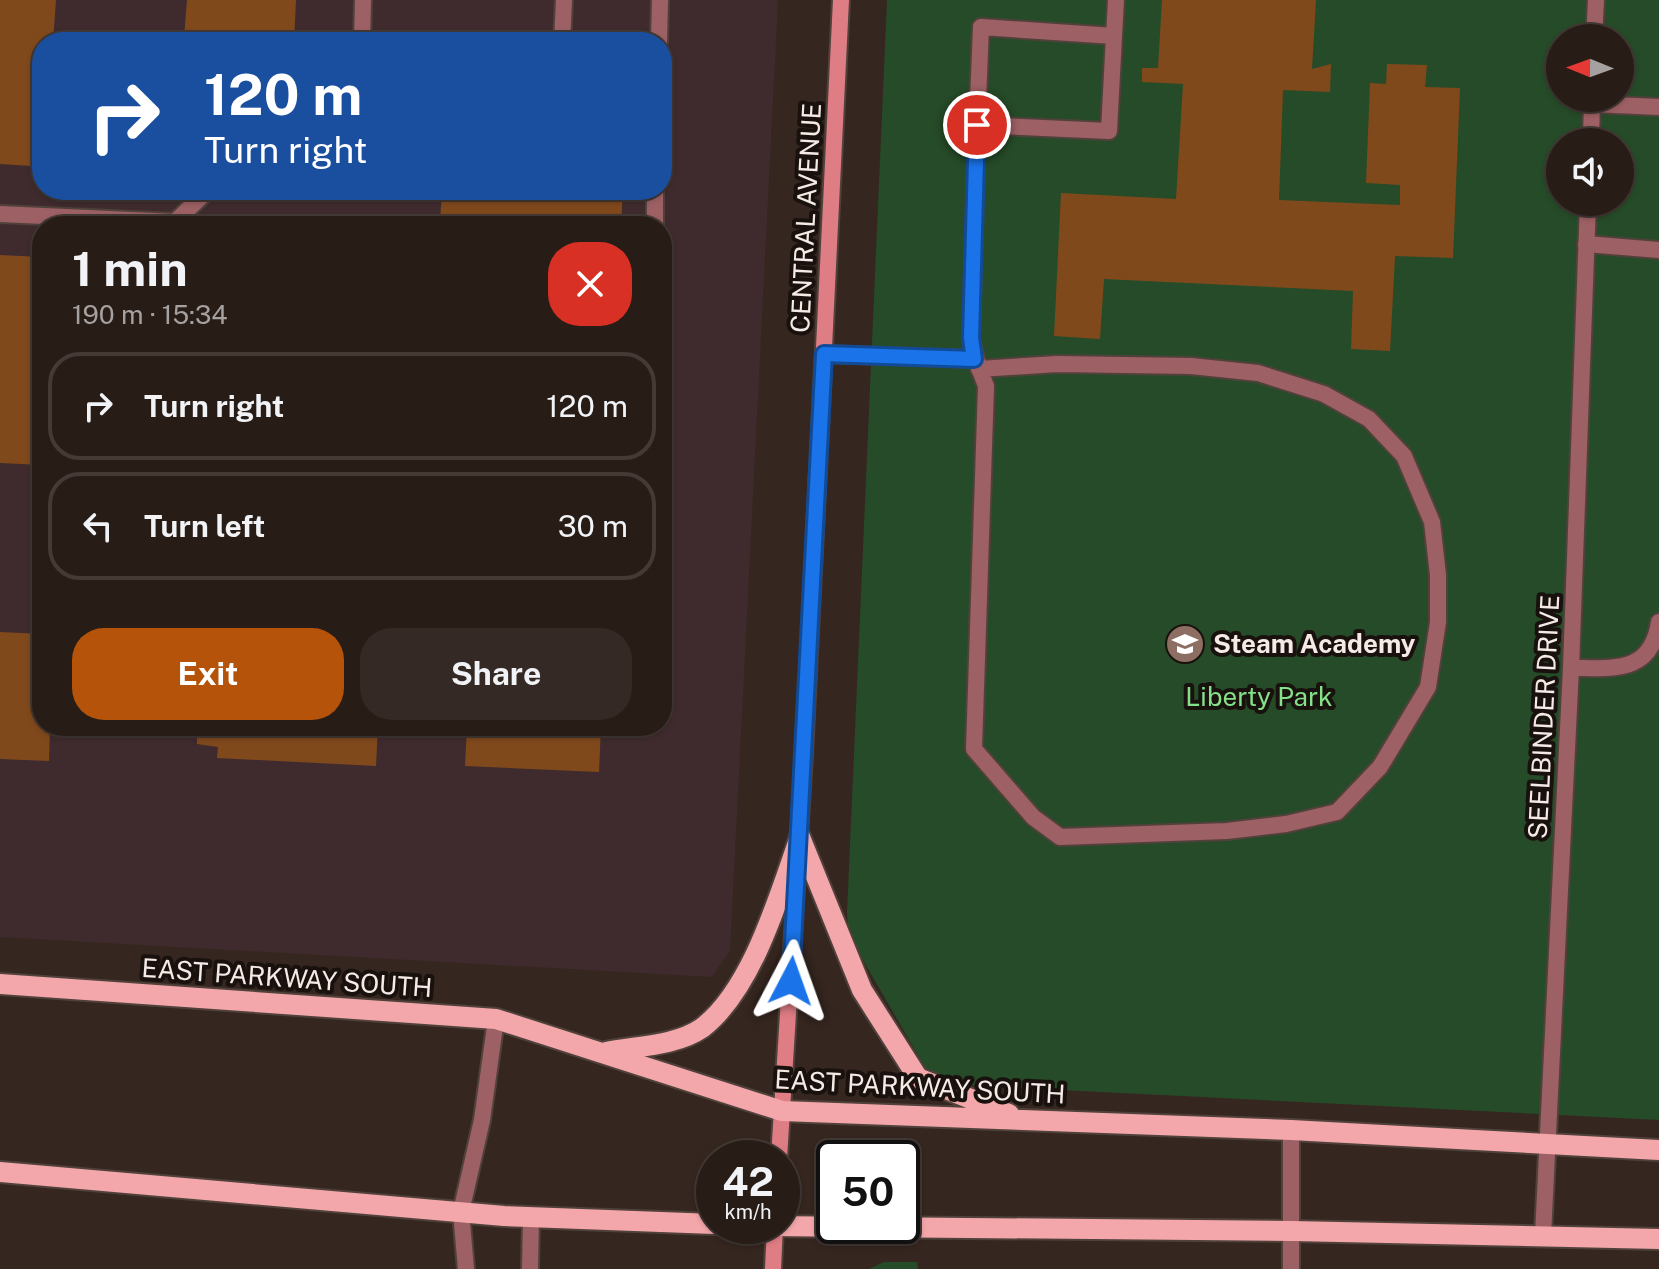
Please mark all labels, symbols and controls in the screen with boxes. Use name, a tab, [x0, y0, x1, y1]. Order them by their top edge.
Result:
north arrow	[1546, 24, 1634, 112]
map controls	[1546, 24, 1634, 216]
text: 120 m	[204, 62, 362, 128]
icon: right	[72, 64, 176, 168]
pin	[943, 91, 1011, 159]
street label: CENTRAL AVENUE	[784, 102, 827, 334]
icon: arrive	[955, 103, 999, 147]
button: sound	[1546, 128, 1634, 216]
text: Turn right	[204, 129, 367, 171]
text: 1 min	[72, 240, 188, 297]
button: close	[548, 242, 632, 326]
text: 190 m · 15:34	[72, 299, 228, 330]
icon: right	[76, 384, 120, 428]
text: Turn right	[144, 388, 284, 424]
text: 120 m	[546, 388, 628, 424]
icon: left	[76, 504, 120, 548]
text: Turn left	[144, 508, 265, 544]
text: 30 m	[558, 508, 628, 544]
street label: SEELBINDER DRIVE	[1522, 594, 1565, 840]
school or university icon: Steam Academy	[1164, 623, 1206, 665]
button: Exit	[72, 628, 344, 720]
button: Share	[360, 628, 632, 720]
place label: Steam Academy	[1213, 628, 1416, 659]
park label: Liberty Park	[1185, 681, 1333, 712]
position arrow	[749, 939, 833, 1023]
street label: EAST PARKWAY SOUTH	[141, 952, 433, 1003]
street label: EAST PARKWAY SOUTH	[774, 1063, 1066, 1110]
speed limit sign: 50	[816, 1140, 920, 1244]
text: 42	[722, 1158, 774, 1205]
text: km/h	[724, 1200, 772, 1224]

